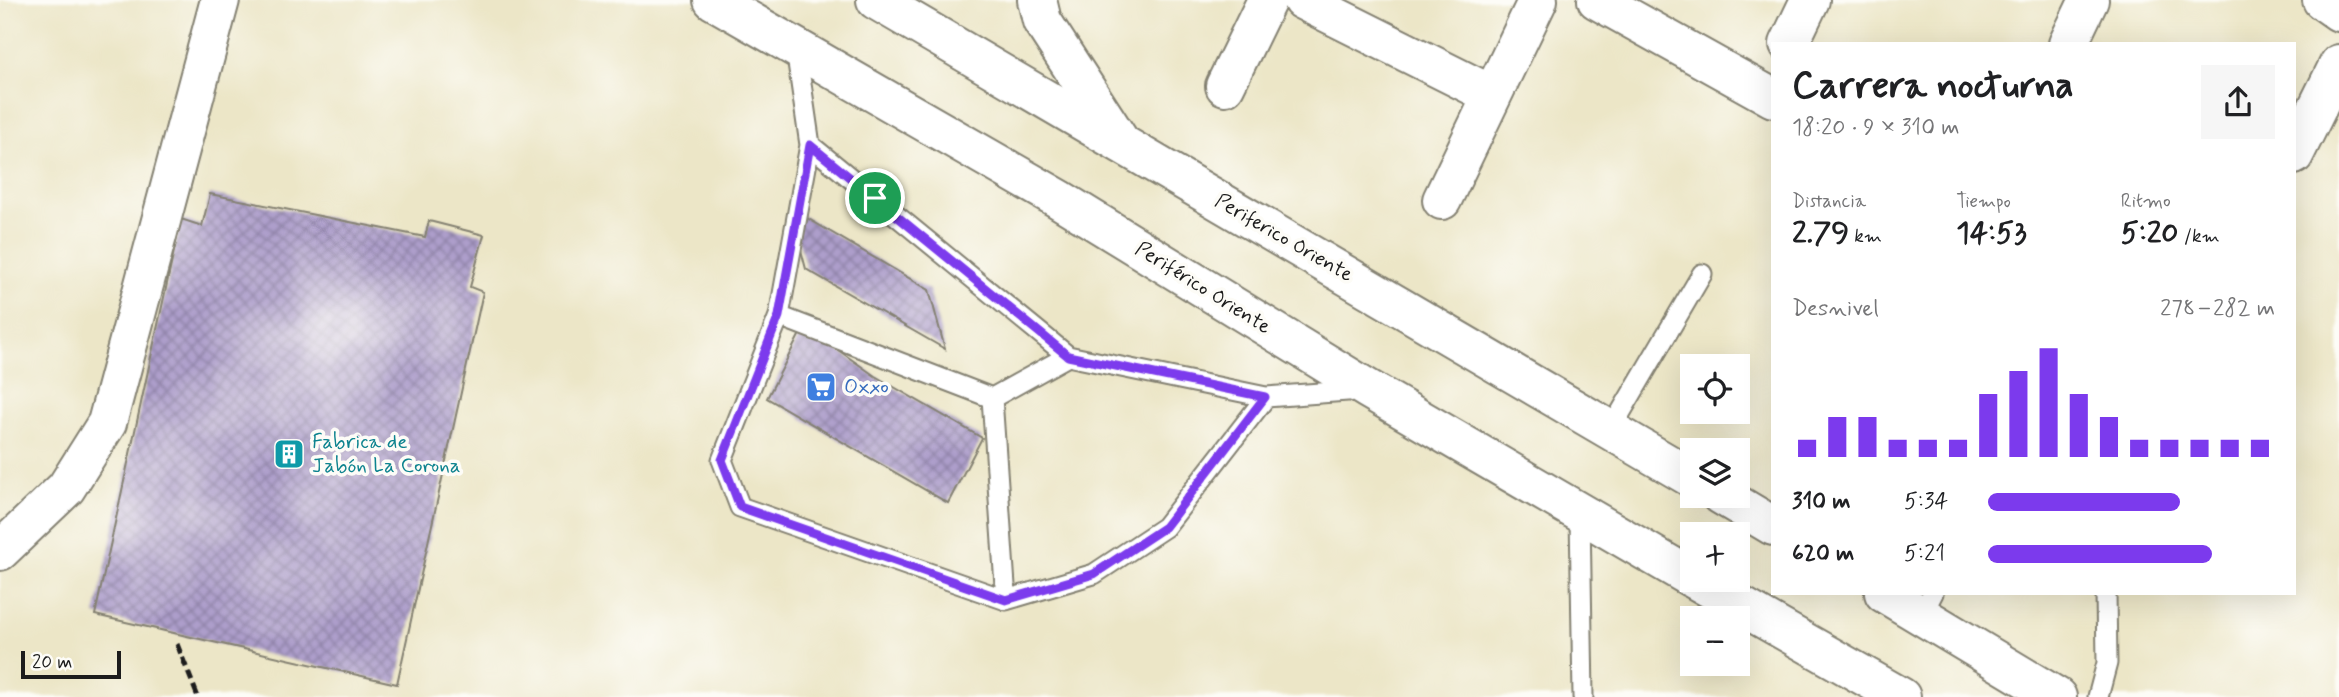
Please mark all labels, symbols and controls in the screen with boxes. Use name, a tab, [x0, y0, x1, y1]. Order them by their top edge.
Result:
text: Carrera nocturna	[1792, 62, 2074, 111]
button: share	[2201, 65, 2275, 139]
text: 18:20 · 9 × 310 m	[1792, 113, 1960, 143]
pin	[845, 168, 905, 228]
icon: arrive	[856, 179, 894, 217]
street label: Periferico Oriente	[1210, 187, 1358, 289]
text: Distancia	[1792, 189, 1866, 214]
text: Tiempo	[1956, 189, 2011, 214]
text: Ritmo	[2121, 189, 2171, 214]
text: 2.79	[1792, 214, 1849, 253]
text: 14:53	[1956, 214, 2027, 253]
text: 5:20	[2121, 214, 2179, 253]
text: km	[1849, 224, 1882, 249]
text: /km	[2179, 224, 2220, 249]
street label: Periférico Oriente	[1130, 235, 1276, 341]
text: Desnivel	[1792, 294, 1879, 324]
text: 278–282 m	[2160, 294, 2275, 324]
map controls	[1680, 354, 1750, 676]
button: locate	[1680, 354, 1750, 424]
supermarket icon: Oxxo	[804, 370, 838, 404]
place label: Oxxo	[844, 373, 889, 401]
place label: Fabrica de Jabón La Corona	[312, 428, 461, 480]
building icon: Fabrica de Jabón La Corona	[272, 437, 306, 471]
button: layers	[1680, 438, 1750, 508]
text: 310 m	[1792, 487, 1851, 517]
text: 5:34	[1904, 487, 1948, 517]
button: +	[1680, 522, 1750, 592]
text: 620 m	[1792, 539, 1854, 569]
text: 5:21	[1904, 539, 1945, 569]
button: −	[1680, 606, 1750, 676]
scale bar	[21, 648, 121, 680]
text: 20 m	[32, 650, 72, 675]

